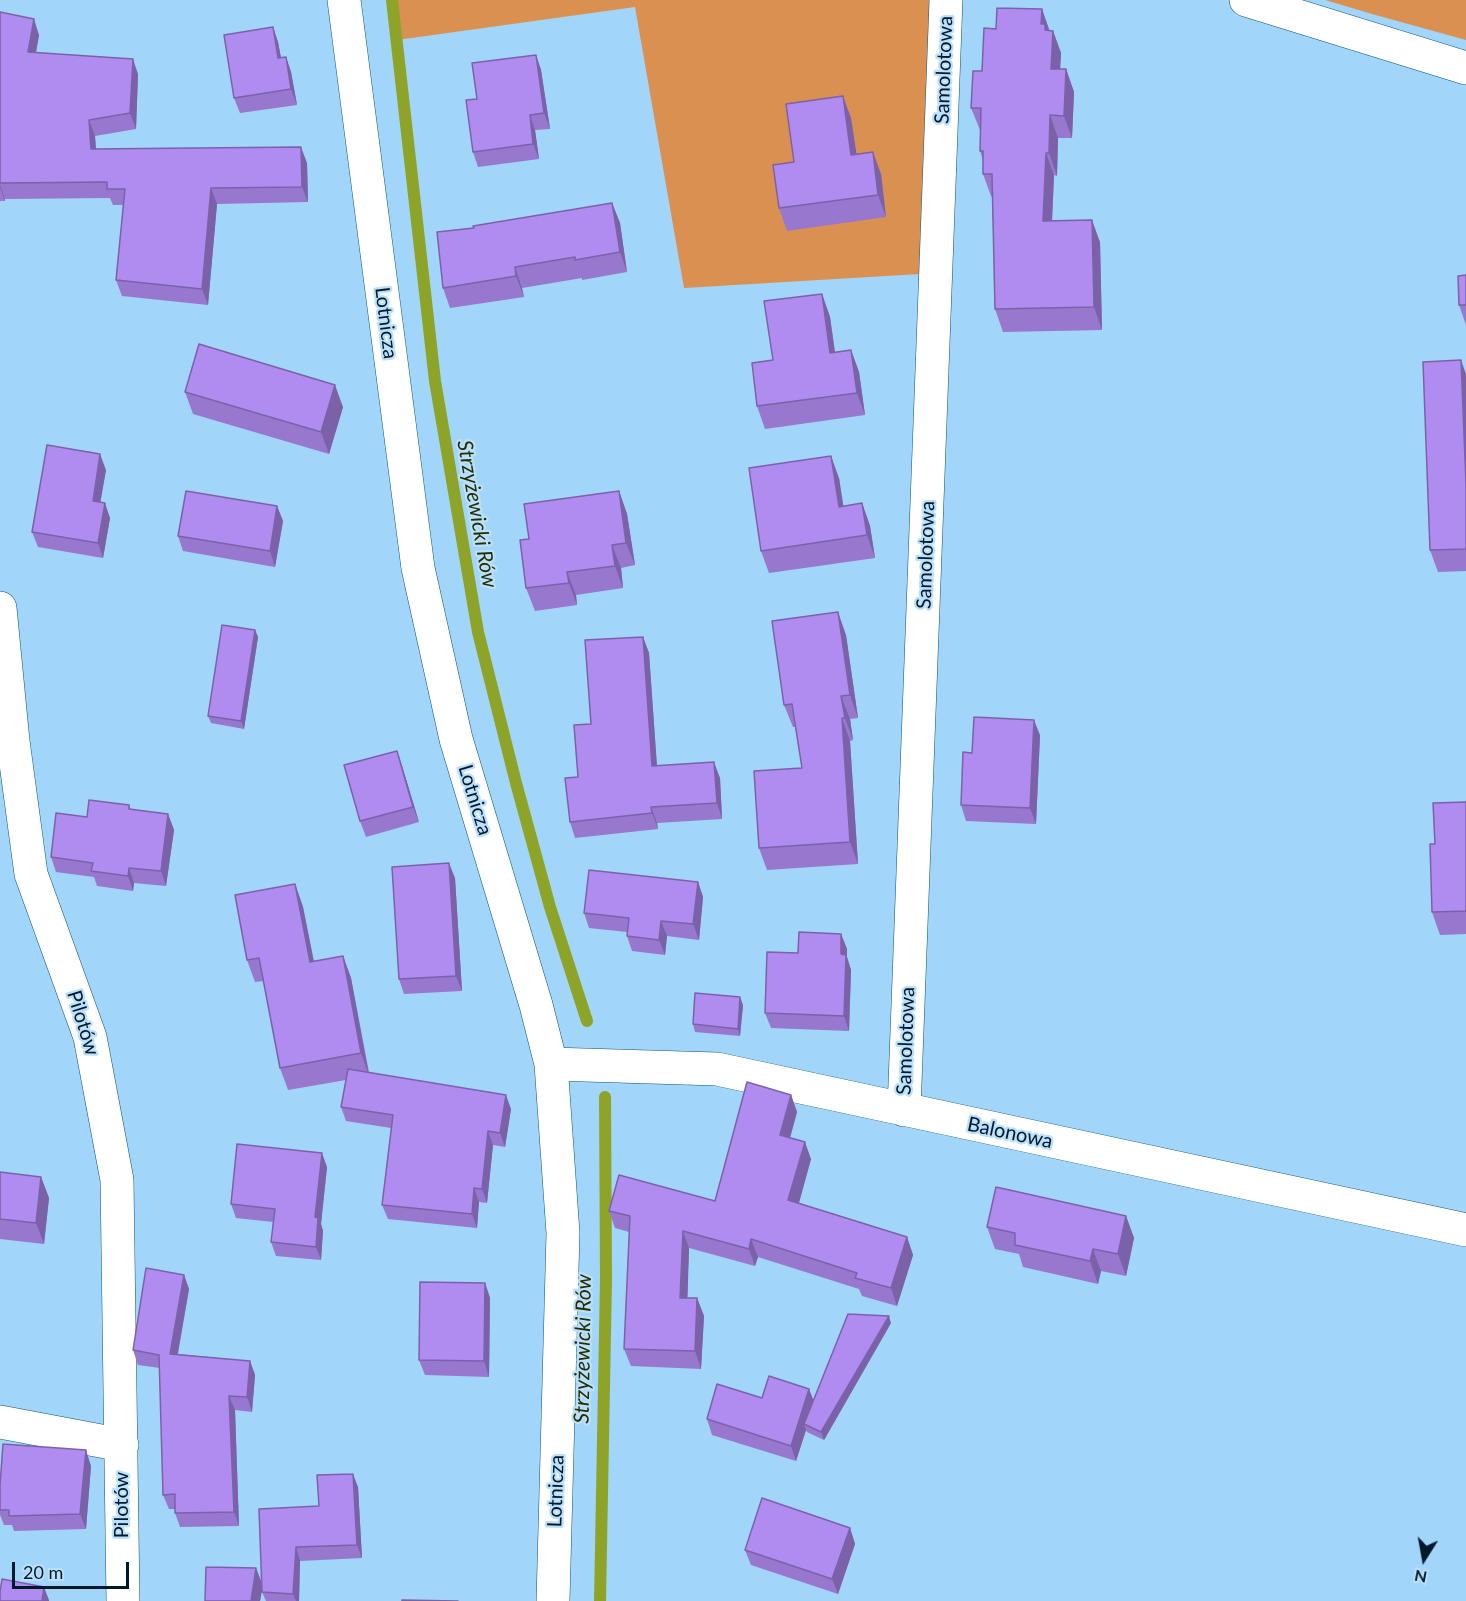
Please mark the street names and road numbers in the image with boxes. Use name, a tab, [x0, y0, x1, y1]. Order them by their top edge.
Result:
street label: Samolotowa	[930, 16, 958, 124]
street label: Lotnicza	[370, 286, 402, 360]
street label: Samolotowa	[912, 501, 940, 609]
street label: Lotnicza	[453, 762, 497, 838]
street label: Samolotowa	[892, 987, 920, 1095]
street label: Pilotów	[62, 988, 104, 1058]
street label: Balonowa	[965, 1112, 1055, 1154]
street label: Lotnicza	[543, 1454, 569, 1528]
street label: Pilotów	[110, 1472, 134, 1538]

